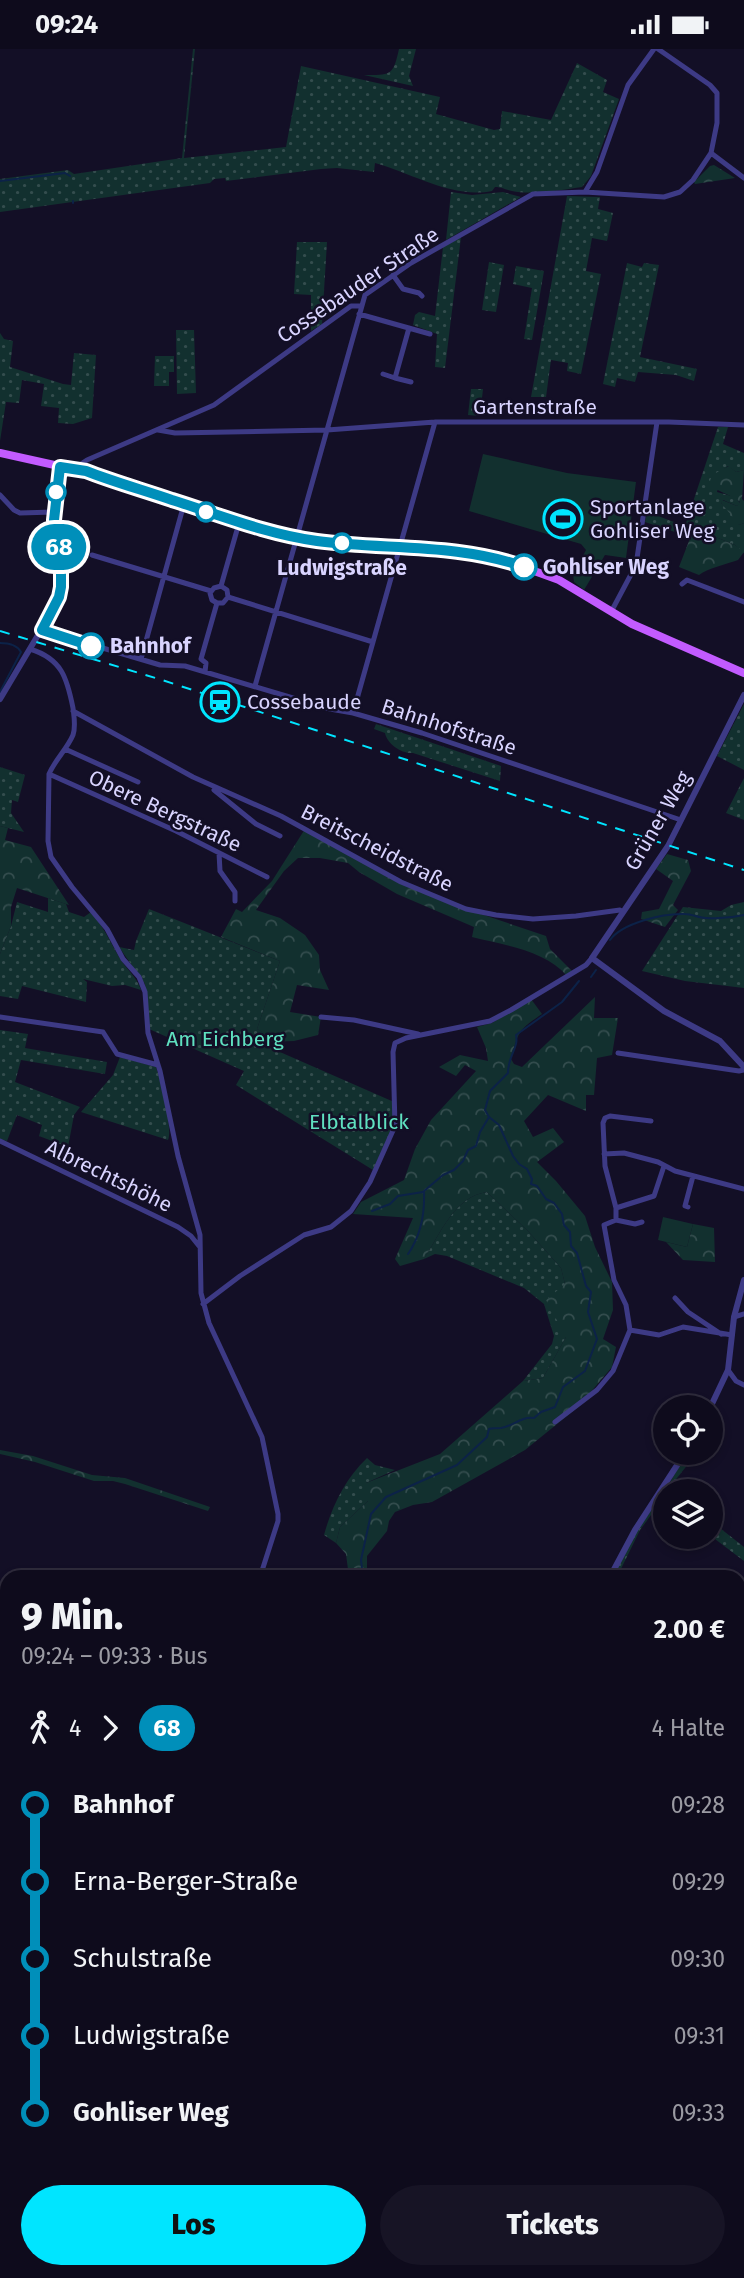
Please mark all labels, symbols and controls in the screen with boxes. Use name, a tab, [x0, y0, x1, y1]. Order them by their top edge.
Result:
text: 09:24	[35, 9, 98, 40]
street label: Cossebauder Straße	[272, 221, 444, 349]
street label: Gartenstraße	[473, 394, 597, 420]
unlabelled marker	[46, 482, 66, 502]
place label: Sportanlage Gohliser Weg	[590, 494, 714, 544]
sports icon: Sportanlage Gohliser Weg	[542, 498, 584, 540]
unlabelled marker	[196, 502, 216, 522]
line badge: 68	[28, 524, 90, 570]
text: 68	[45, 533, 73, 561]
marker: Ludwigstraße	[332, 533, 352, 553]
marker: Gohliser Weg	[511, 554, 537, 580]
place label: Gohliser Weg	[543, 554, 669, 580]
place label: Ludwigstraße	[277, 555, 407, 581]
marker: Bahnhof	[78, 633, 104, 659]
place label: Bahnhof	[110, 633, 193, 659]
station icon: Cossebaude	[199, 681, 241, 723]
place label: Cossebaude	[247, 689, 361, 715]
street label: Bahnhofstraße	[378, 693, 520, 761]
street label: Obere Bergstraße	[84, 764, 246, 858]
street label: Grüner Weg	[619, 767, 697, 875]
street label: Breitscheidstraße	[297, 798, 457, 898]
park label: Am Eichberg	[166, 1026, 284, 1052]
park label: Elbtalblick	[309, 1109, 409, 1135]
street label: Albrechtshöhe	[41, 1134, 177, 1218]
map controls	[653, 1395, 723, 1549]
button: locate	[653, 1395, 723, 1465]
button: layers	[653, 1479, 723, 1549]
text: 9 Min.	[21, 1593, 123, 1639]
text: 2.00 €	[654, 1614, 725, 1645]
text: 09:24 – 09:33 · Bus	[21, 1642, 208, 1670]
icon: walk	[21, 1709, 59, 1747]
icon: forward	[91, 1709, 129, 1747]
text: 4	[69, 1714, 81, 1742]
text: 68	[153, 1714, 181, 1742]
text: 4 Halte	[652, 1714, 725, 1742]
text: Bahnhof	[73, 1789, 173, 1820]
text: 09:28	[671, 1791, 725, 1819]
text: Erna-Berger-Straße	[73, 1866, 298, 1897]
text: 09:29	[672, 1868, 725, 1896]
text: Schulstraße	[73, 1943, 212, 1974]
text: 09:30	[670, 1945, 725, 1973]
text: Ludwigstraße	[73, 2020, 230, 2051]
text: 09:31	[674, 2022, 725, 2050]
text: Gohliser Weg	[73, 2097, 229, 2128]
text: 09:33	[672, 2099, 725, 2127]
button: Los	[21, 2185, 366, 2265]
button: Tickets	[380, 2185, 725, 2265]

